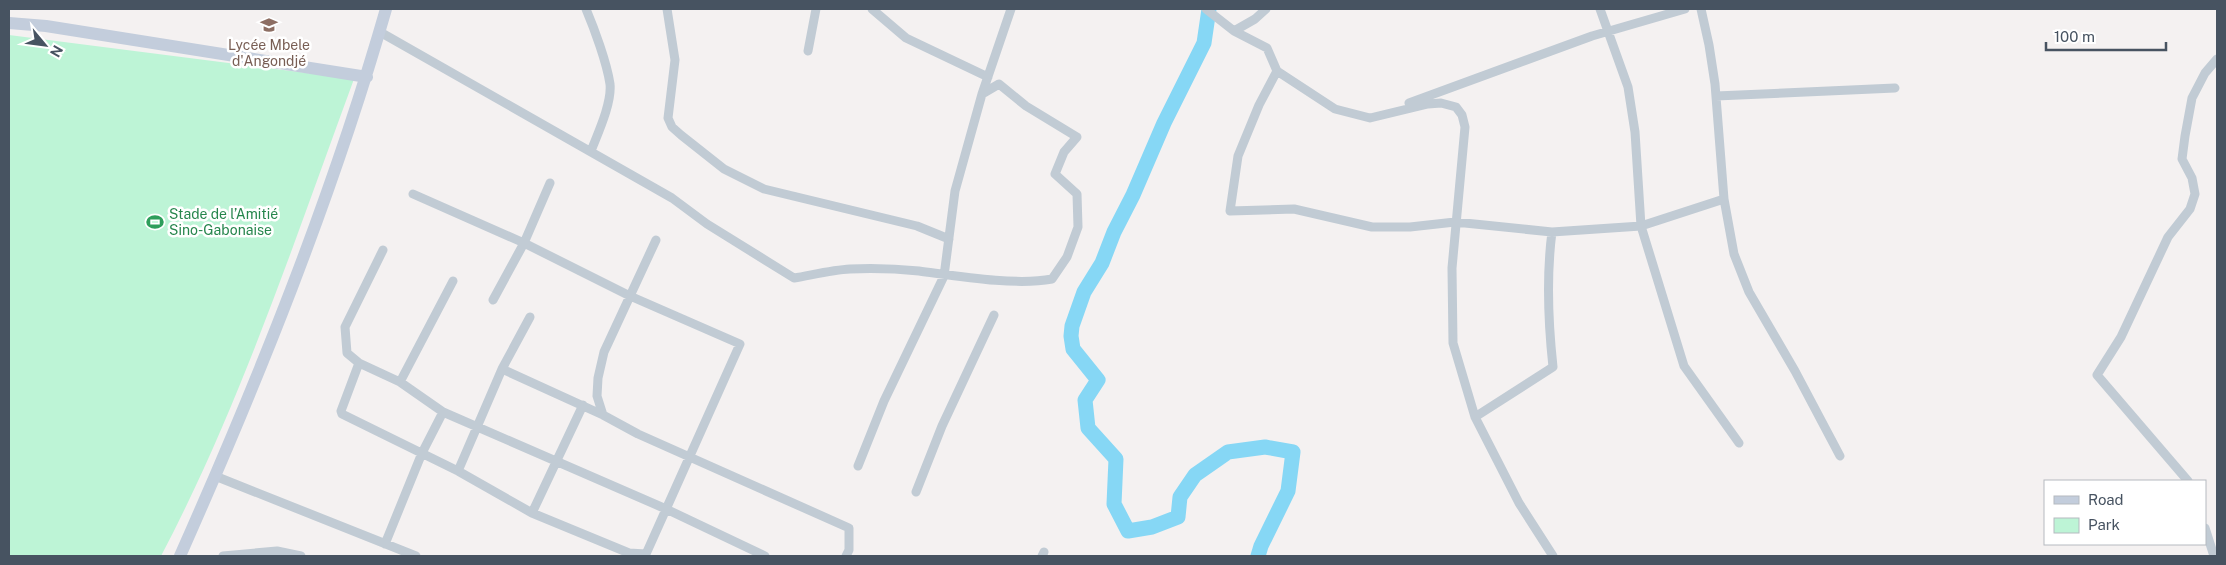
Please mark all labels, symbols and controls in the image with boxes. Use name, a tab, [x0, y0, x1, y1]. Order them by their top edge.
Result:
school or university icon: Lycée Mbele d'Angondjé	[259, 15, 279, 35]
north arrow	[20, 20, 70, 70]
scale bar	[2046, 20, 2166, 52]
text: 100 m	[2054, 28, 2095, 45]
place label: Lycée Mbele d'Angondjé	[228, 37, 310, 69]
text: N	[47, 43, 66, 60]
place label: Stade de l’Amitié Sino-Gabonaise	[169, 206, 278, 238]
sports icon: Stade de l’Amitié Sino-Gabonaise	[145, 212, 165, 232]
legend	[2044, 480, 2206, 545]
text: Road	[2088, 491, 2124, 508]
text: Park	[2088, 516, 2120, 533]

